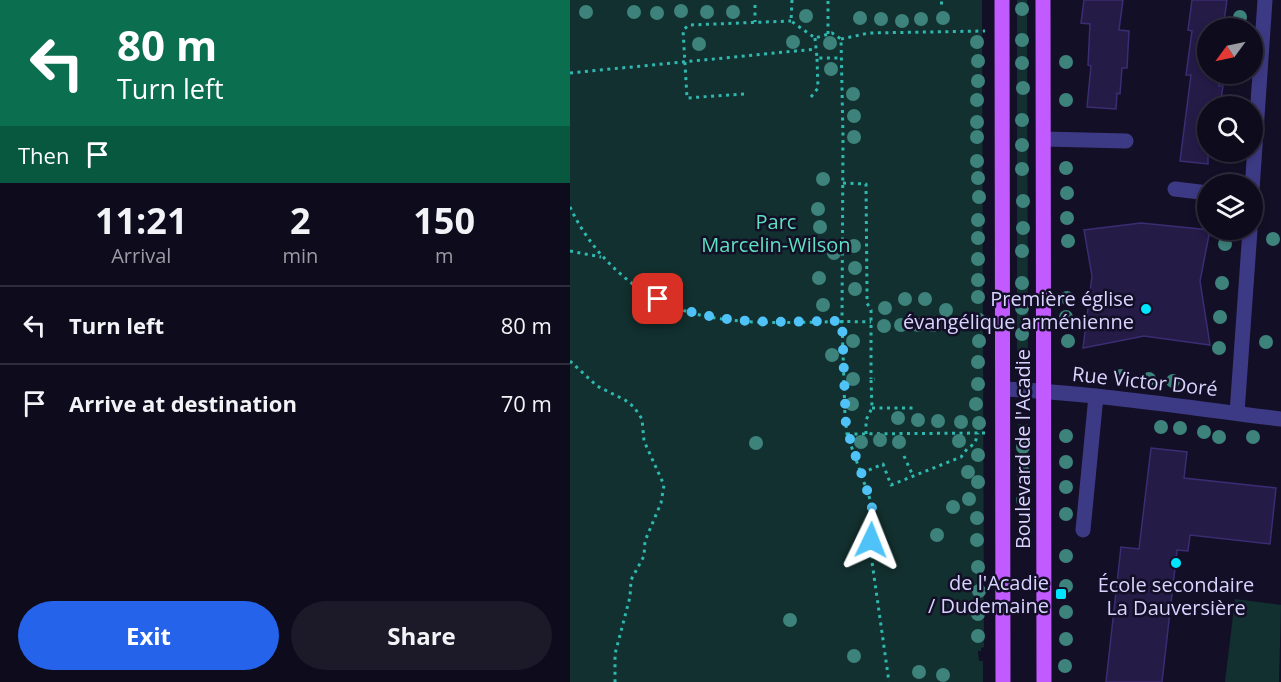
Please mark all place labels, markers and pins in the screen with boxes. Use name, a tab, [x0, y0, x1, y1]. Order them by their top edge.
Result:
pin	[632, 273, 683, 324]
place label: Première église évangélique arménienne	[903, 285, 1134, 335]
marker: Première église évangélique arménienne	[1139, 302, 1153, 316]
marker: École secondaire La Dauversière	[1169, 556, 1183, 570]
place label: de l'Acadie / Dudemaine	[928, 569, 1049, 619]
place label: École secondaire La Dauversière	[1098, 571, 1254, 621]
marker: de l'Acadie / Dudemaine	[1054, 587, 1068, 601]

